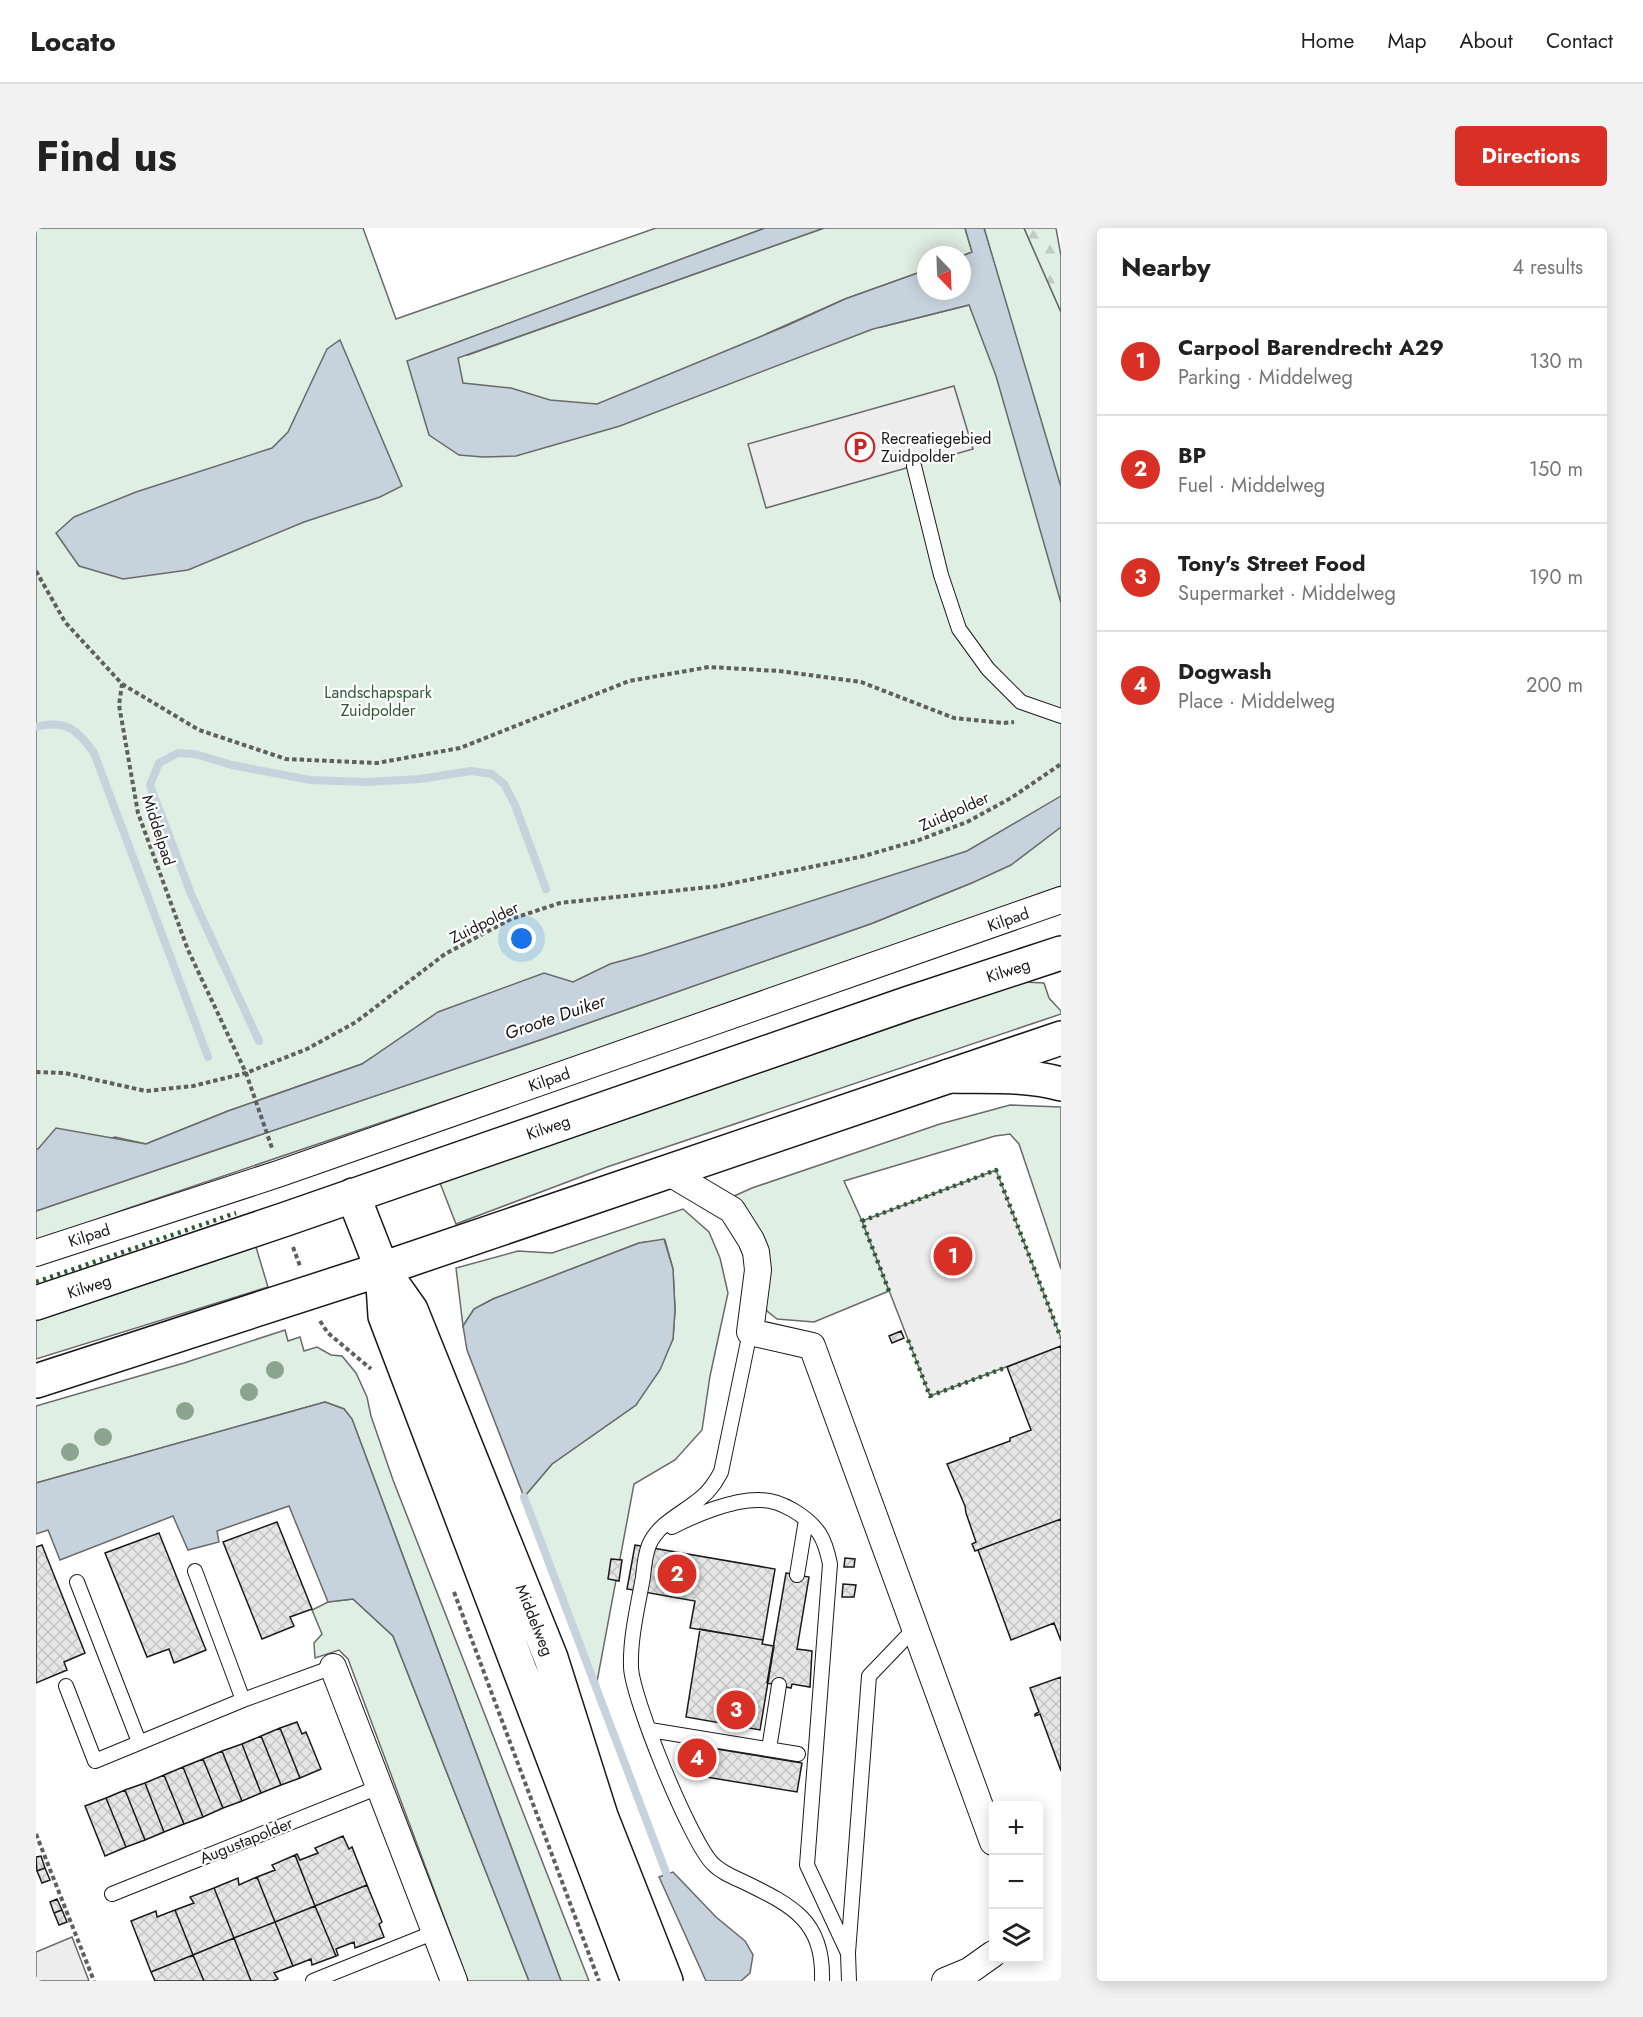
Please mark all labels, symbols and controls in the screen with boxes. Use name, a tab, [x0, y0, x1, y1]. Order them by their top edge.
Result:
text: Locato	[30, 21, 116, 62]
text: Home	[1301, 26, 1354, 56]
text: Map	[1387, 26, 1427, 56]
text: About	[1460, 26, 1513, 56]
text: Contact	[1546, 26, 1613, 56]
text: Find us	[36, 126, 177, 187]
button: Directions	[1455, 126, 1607, 186]
north arrow	[917, 246, 971, 300]
text: Nearby	[1121, 248, 1210, 286]
text: 4 results	[1512, 253, 1583, 282]
text: Carpool Barendrecht A29	[1178, 331, 1444, 363]
text: 1	[1135, 347, 1146, 376]
text: 130 m	[1529, 347, 1583, 376]
text: Parking · Middelweg	[1178, 363, 1353, 392]
place label: Recreatiegebied Zuidpolder	[881, 427, 991, 468]
parking icon: Recreatiegebied Zuidpolder	[844, 431, 876, 463]
text: BP	[1178, 439, 1206, 471]
text: 2	[1134, 455, 1147, 484]
text: 150 m	[1529, 455, 1583, 484]
text: Fuel · Middelweg	[1178, 471, 1325, 500]
text: Tony's Street Food	[1178, 547, 1366, 579]
text: 3	[1134, 563, 1147, 592]
text: 190 m	[1529, 563, 1583, 592]
text: Supermarket · Middelweg	[1178, 579, 1396, 608]
text: Dogwash	[1178, 655, 1272, 687]
text: 4	[1134, 671, 1147, 700]
text: 200 m	[1526, 671, 1583, 700]
park label: Landschapspark Zuidpolder	[324, 681, 433, 722]
text: Place · Middelweg	[1178, 687, 1335, 716]
street label: Zuidpolder	[916, 786, 993, 837]
street label: Middelpad	[136, 792, 181, 869]
street label: Zuidpolder	[446, 896, 523, 949]
street label: Kilpad	[984, 902, 1032, 937]
your location	[507, 924, 536, 953]
street label: Kilweg	[983, 953, 1033, 988]
water label: Groote Duiker	[501, 987, 610, 1046]
street label: Kilpad	[525, 1062, 573, 1097]
street label: Kilweg	[523, 1109, 573, 1146]
street label: Kilpad	[65, 1218, 113, 1253]
pin: 1	[934, 1234, 972, 1278]
street label: Kilweg	[64, 1269, 114, 1304]
pin: 2	[658, 1552, 696, 1596]
street label: Middelweg	[510, 1581, 559, 1659]
pin: 3	[716, 1688, 756, 1732]
pin: 4	[678, 1736, 716, 1780]
map controls	[989, 1801, 1043, 1963]
button: +	[989, 1801, 1043, 1855]
street label: Augustapolder	[196, 1811, 297, 1870]
button: −	[989, 1855, 1043, 1909]
button: layers	[989, 1909, 1043, 1963]

